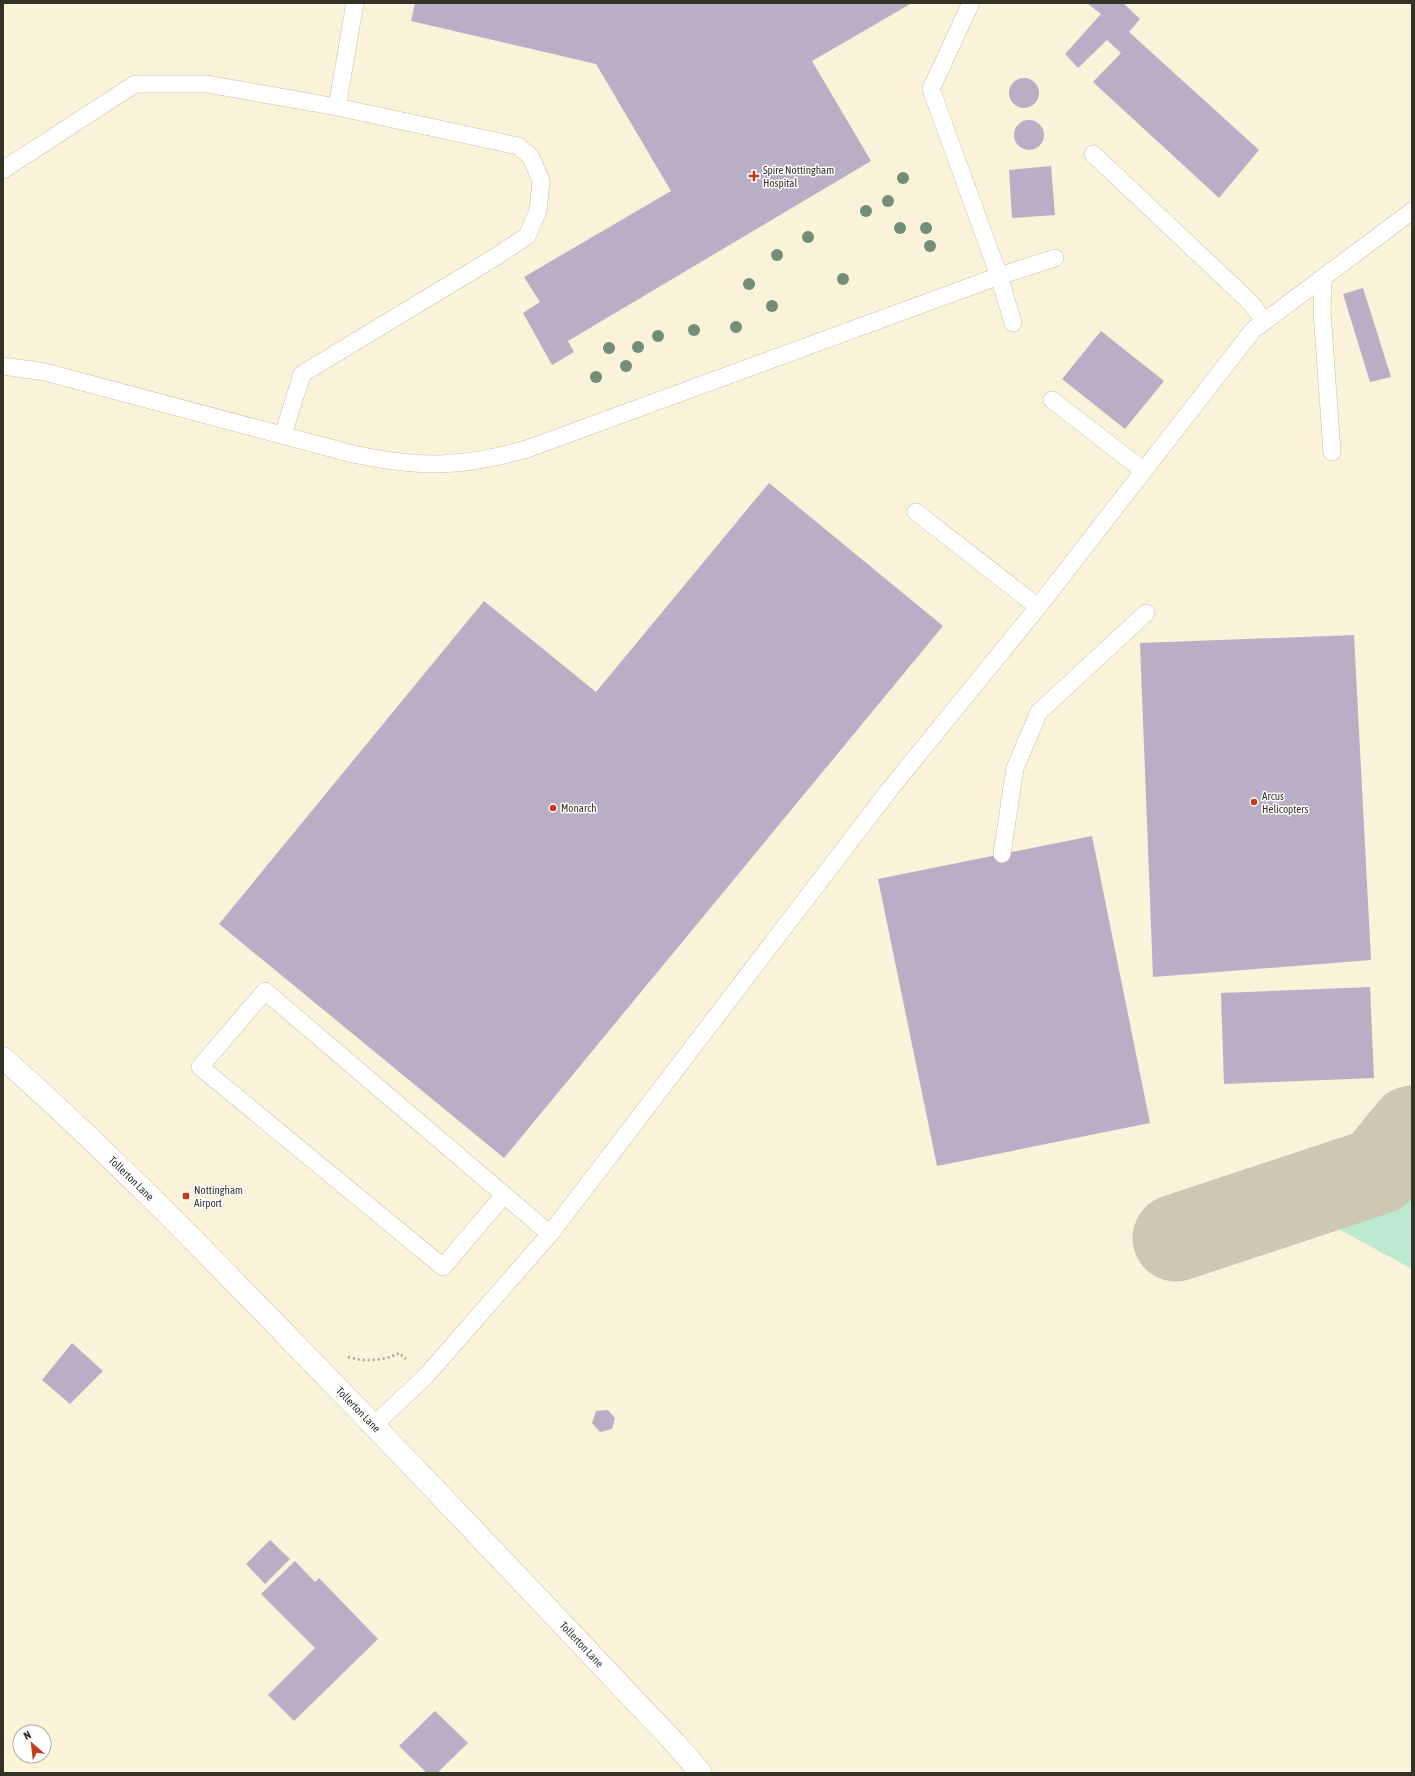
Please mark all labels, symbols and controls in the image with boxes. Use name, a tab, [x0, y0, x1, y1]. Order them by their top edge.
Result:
place label: Spire Nottingham Hospital	[763, 164, 834, 189]
marker: Spire Nottingham Hospital	[748, 170, 760, 182]
place label: Arcus Helicopters	[1262, 790, 1309, 815]
marker: Arcus Helicopters	[1249, 797, 1259, 807]
place label: Monarch	[561, 802, 597, 814]
marker: Monarch	[548, 803, 558, 813]
street label: Tollerton Lane	[106, 1154, 156, 1203]
place label: Nottingham Airport	[194, 1184, 243, 1209]
marker: Nottingham Airport	[181, 1191, 191, 1201]
street label: Tollerton Lane	[334, 1384, 383, 1435]
street label: Tollerton Lane	[557, 1619, 606, 1670]
north arrow	[12, 1724, 52, 1764]
text: N	[22, 1728, 33, 1742]

